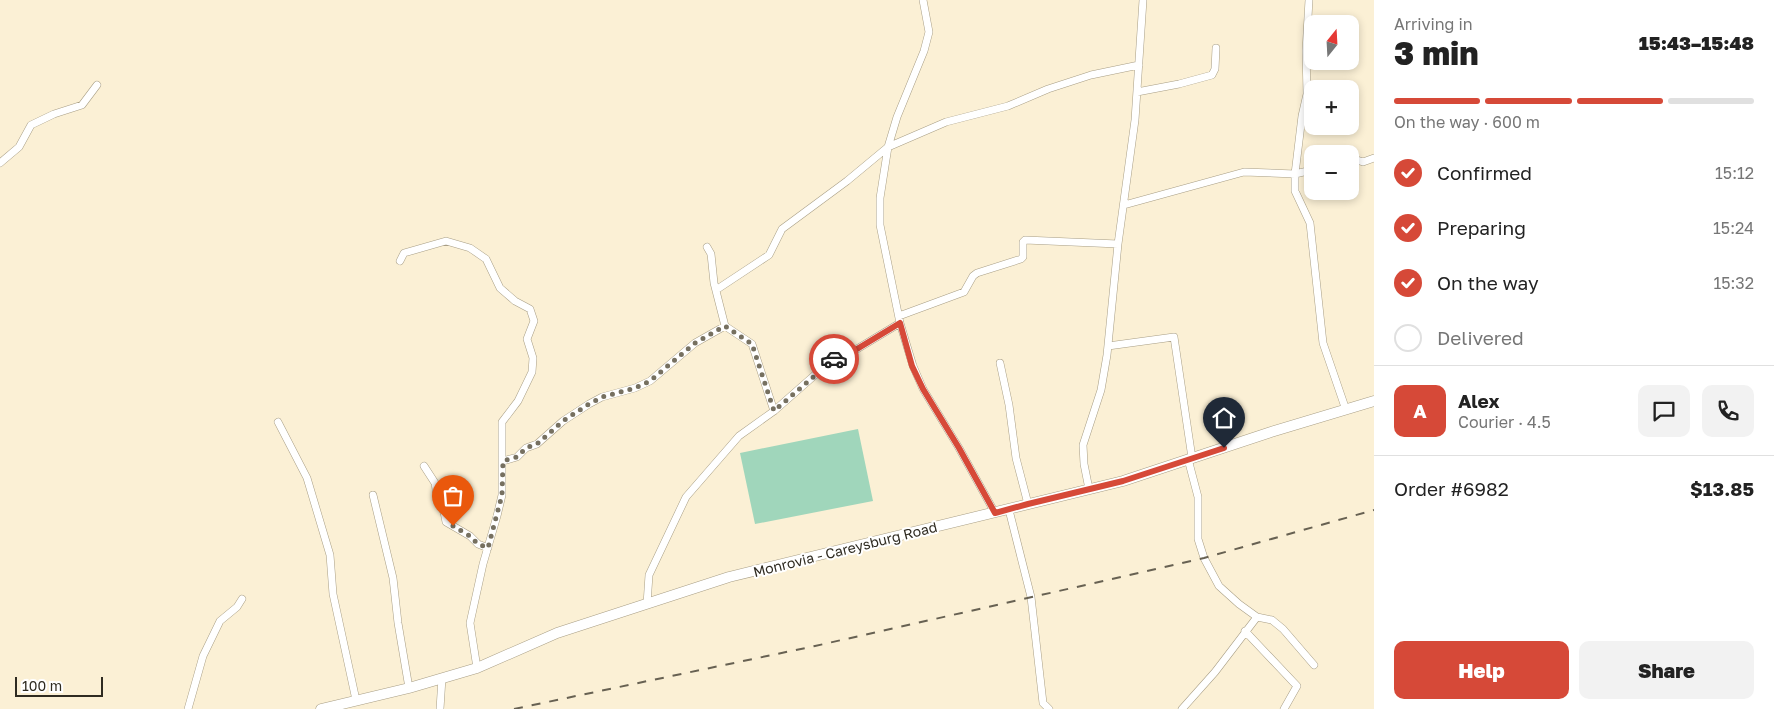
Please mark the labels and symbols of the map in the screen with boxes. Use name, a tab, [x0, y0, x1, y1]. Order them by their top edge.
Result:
north arrow	[1304, 15, 1359, 70]
courier	[809, 334, 859, 384]
pin	[1203, 397, 1245, 448]
pin	[432, 475, 474, 526]
street label: Monrovia - Careysburg Road	[751, 518, 939, 580]
scale bar	[15, 674, 102, 697]

